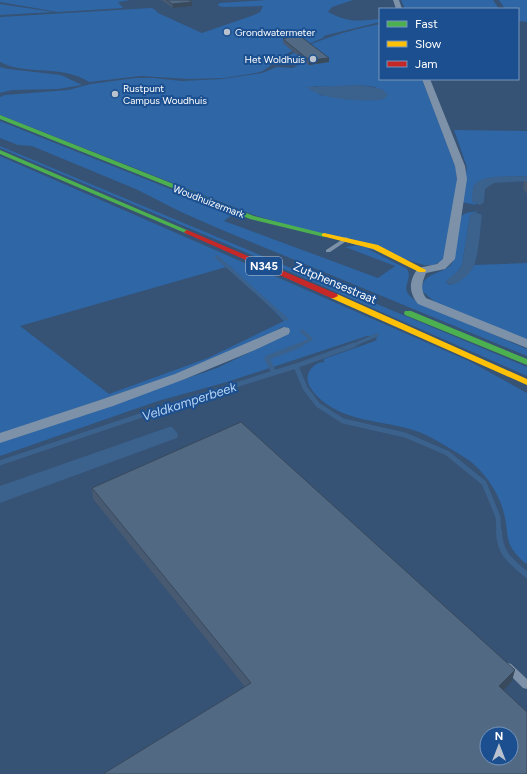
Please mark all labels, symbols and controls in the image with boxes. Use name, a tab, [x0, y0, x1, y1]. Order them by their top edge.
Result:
legend	[379, 8, 519, 80]
text: Fast	[415, 17, 438, 31]
place label: Grondwatermeter	[235, 26, 316, 39]
marker: Grondwatermeter	[222, 27, 232, 37]
text: Slow	[415, 37, 442, 51]
place label: Het Woldhuis	[245, 53, 305, 66]
marker: Het Woldhuis	[308, 54, 318, 64]
text: Jam	[415, 57, 438, 71]
place label: Rustpunt Campus Woudhuis	[123, 82, 207, 107]
marker: Rustpunt Campus Woudhuis	[110, 89, 120, 99]
street label: Woudhuizermark	[171, 182, 247, 221]
road number: N345	[246, 257, 282, 275]
street label: Zutphensestraat	[291, 259, 379, 307]
water label: Veldkamperbeek	[140, 379, 239, 424]
north arrow	[479, 726, 519, 766]
text: N	[495, 730, 503, 743]

